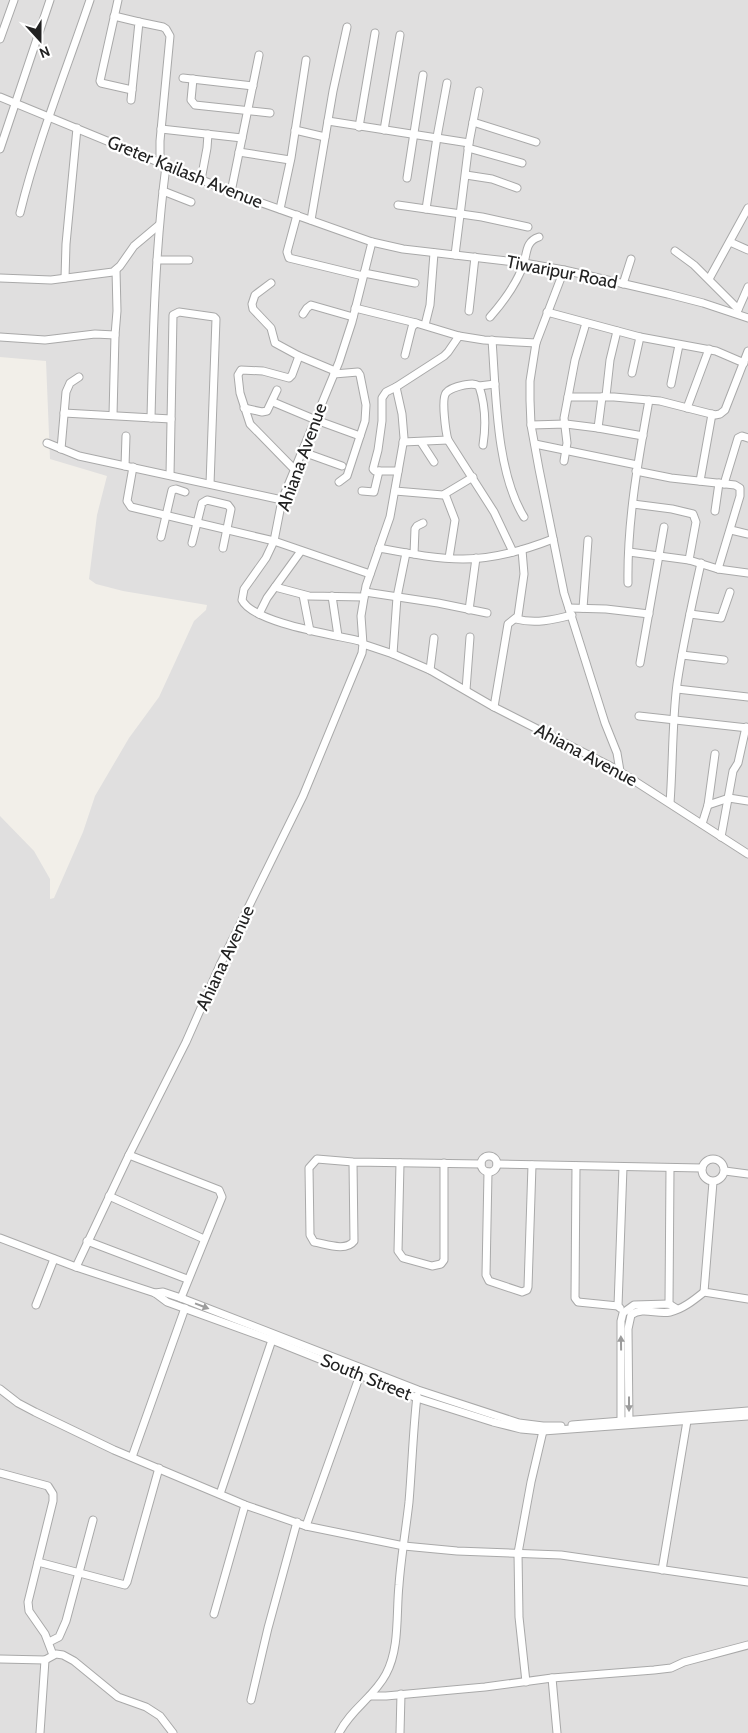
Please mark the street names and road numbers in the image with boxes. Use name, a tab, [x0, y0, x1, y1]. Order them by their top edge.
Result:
street label: Greter Kailash Avenue	[104, 131, 266, 213]
street label: Tiwaripur Road	[505, 250, 619, 294]
street label: Ahiana Avenue	[272, 400, 332, 514]
street label: Ahiana Avenue	[531, 719, 641, 791]
street label: Ahiana Avenue	[191, 902, 259, 1014]
street label: South Street	[317, 1349, 415, 1405]

